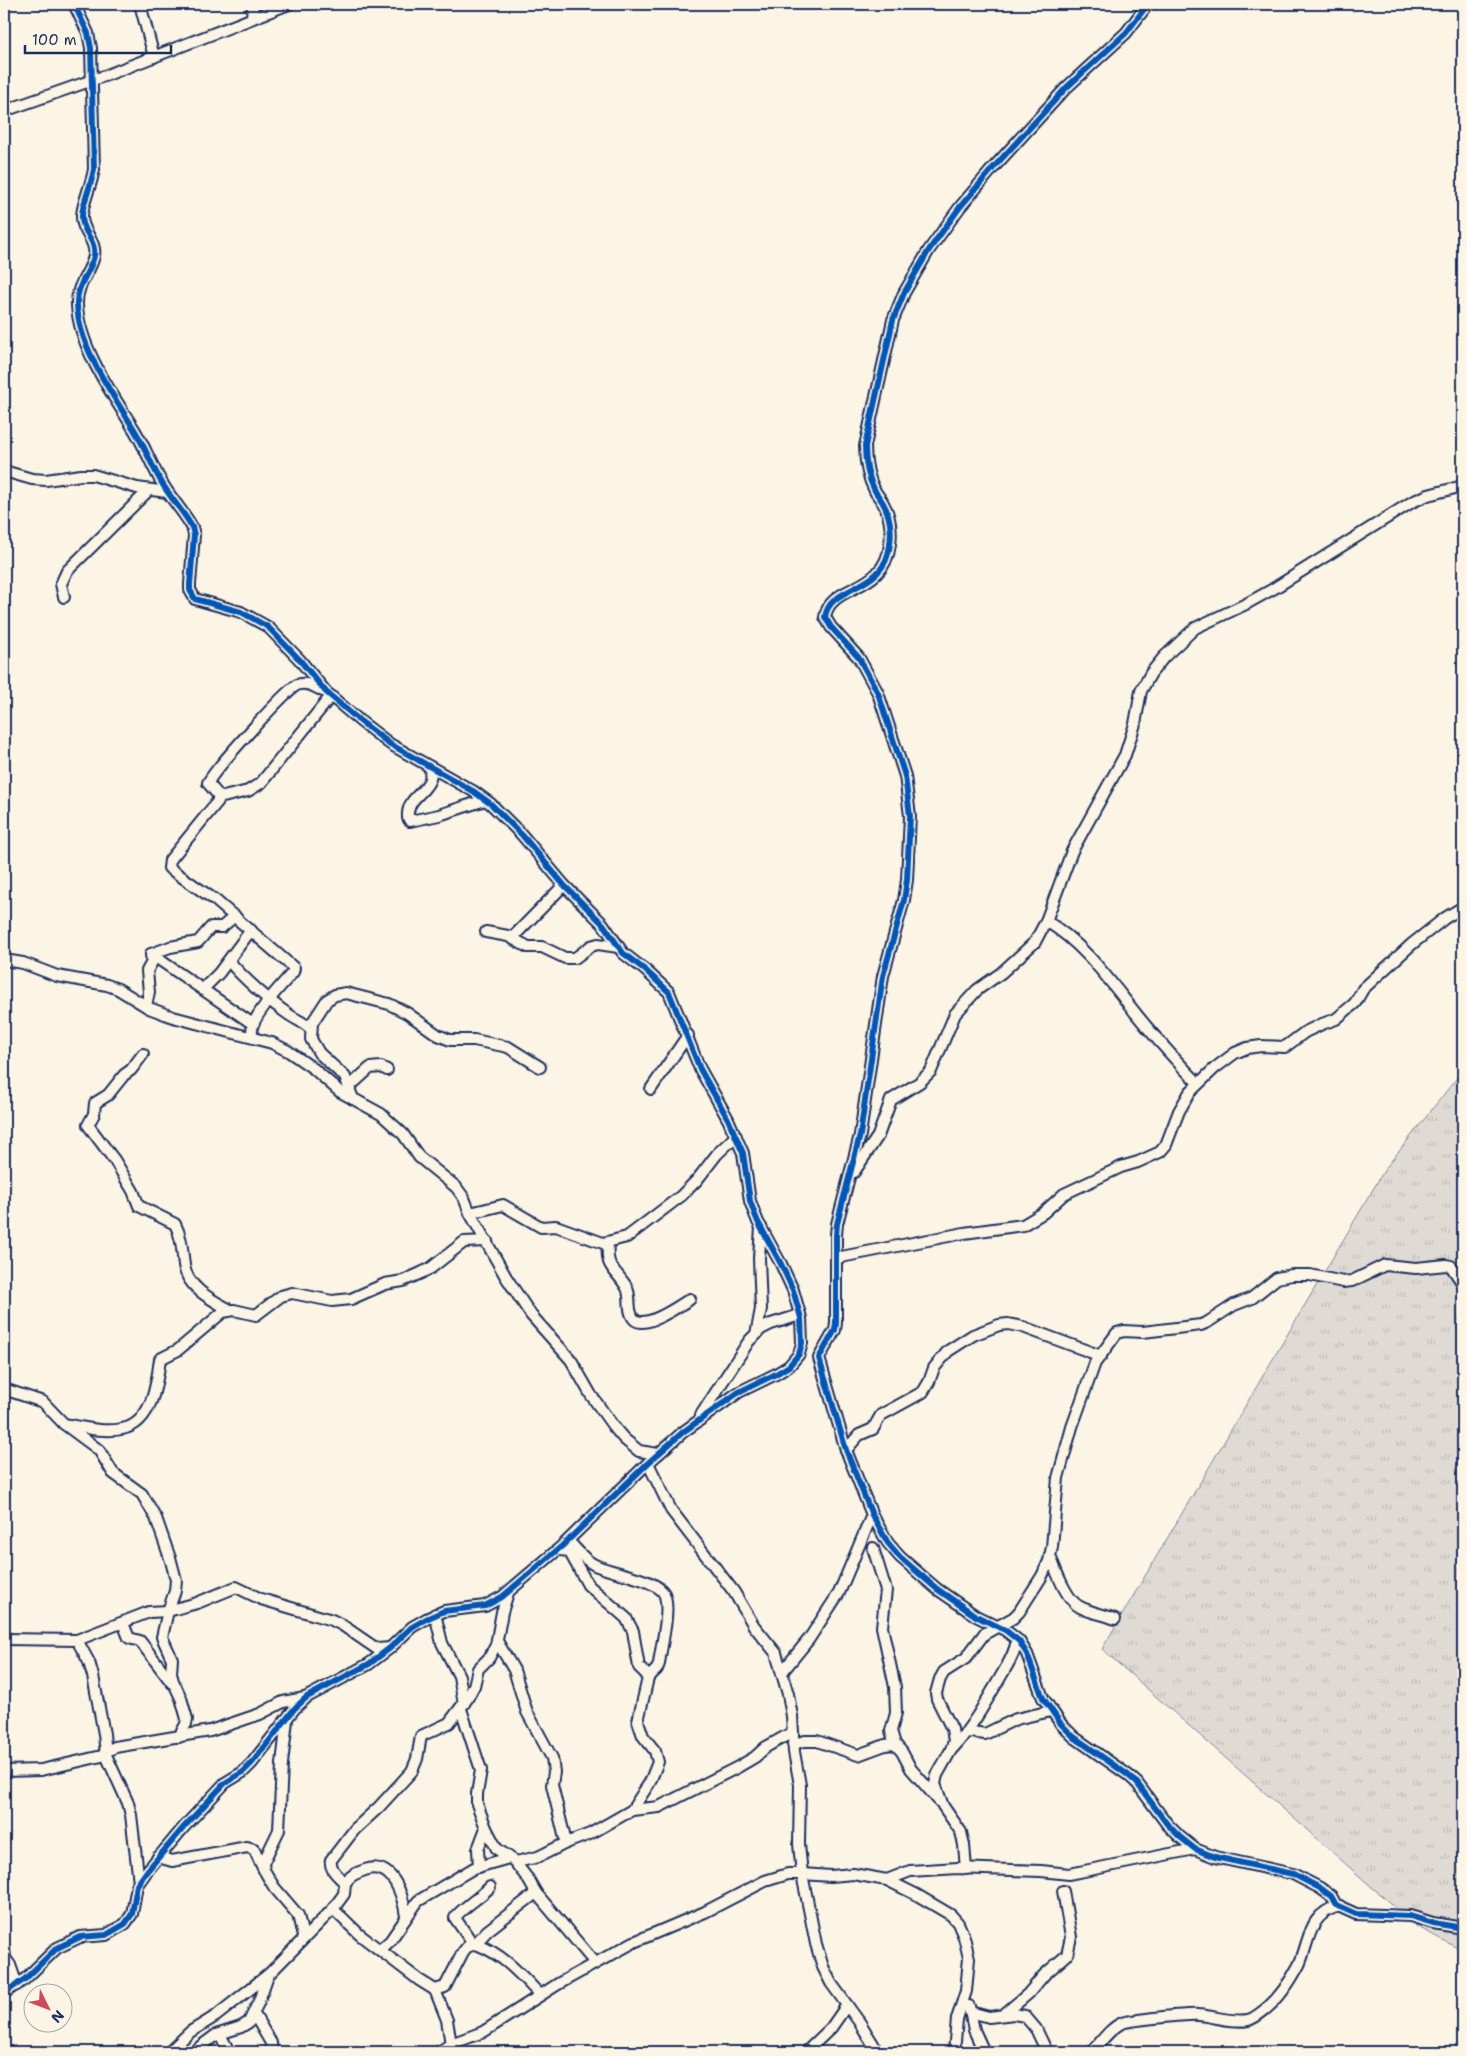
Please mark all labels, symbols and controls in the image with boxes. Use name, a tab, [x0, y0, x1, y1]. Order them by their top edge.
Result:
scale bar	[25, 22, 171, 54]
text: 100 m	[32, 30, 77, 50]
north arrow	[22, 1984, 72, 2034]
text: N	[47, 2007, 68, 2027]

